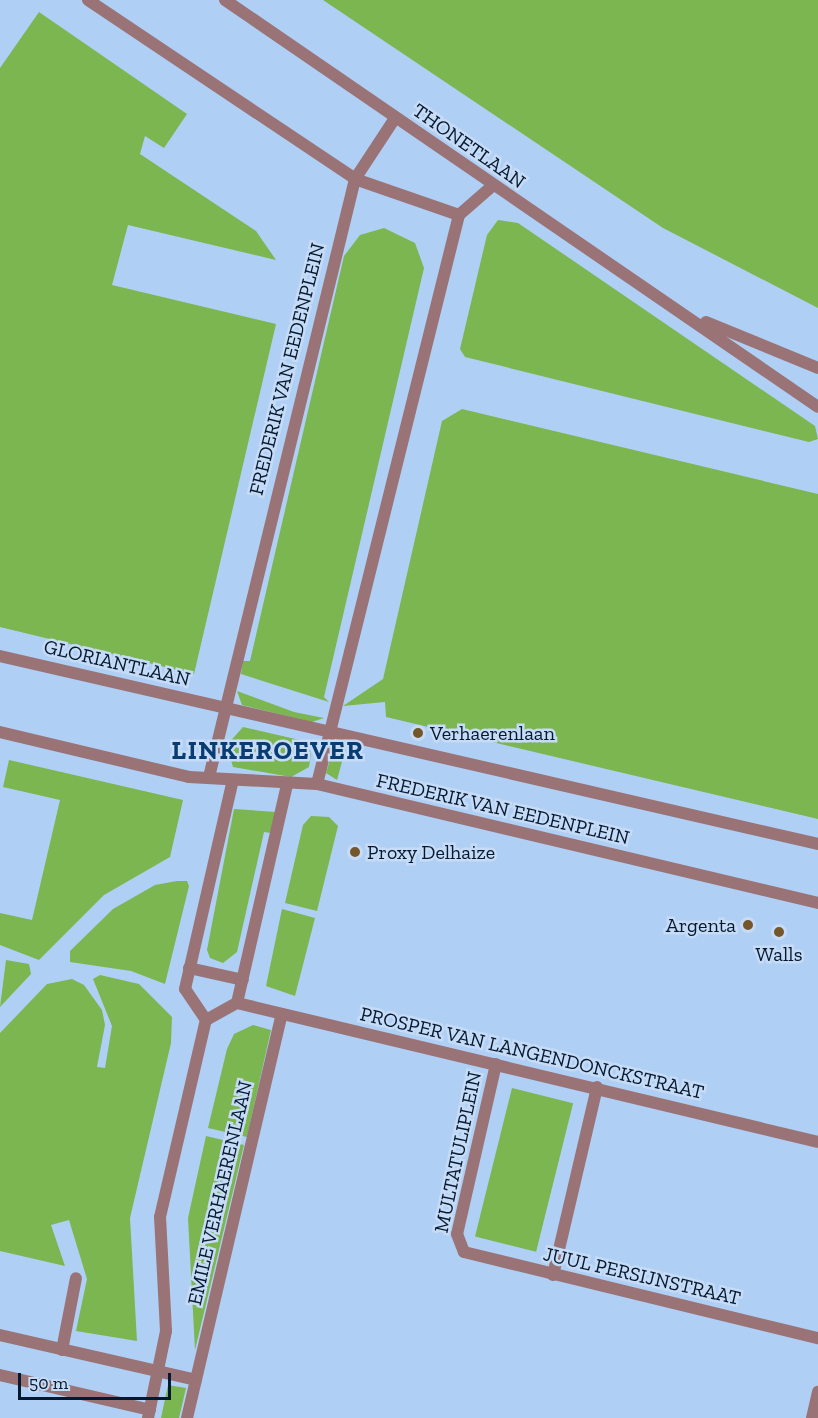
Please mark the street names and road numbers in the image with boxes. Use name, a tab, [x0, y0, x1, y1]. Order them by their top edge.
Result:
street label: THONETLAAN	[408, 98, 530, 194]
street label: FREDERIK VAN EEDENPLEIN	[244, 240, 330, 498]
street label: GLORIANTLAAN	[41, 634, 193, 692]
street label: FREDERIK VAN EEDENPLEIN	[374, 768, 632, 850]
street label: PROSPER VAN LANGENDONCKSTRAAT	[358, 1002, 706, 1104]
street label: MULTATULIPLEIN	[429, 1069, 487, 1235]
street label: EMILE VERHAERENLAAN	[182, 1078, 258, 1308]
street label: JUUL PERSIJNSTRAAT	[541, 1242, 743, 1310]

